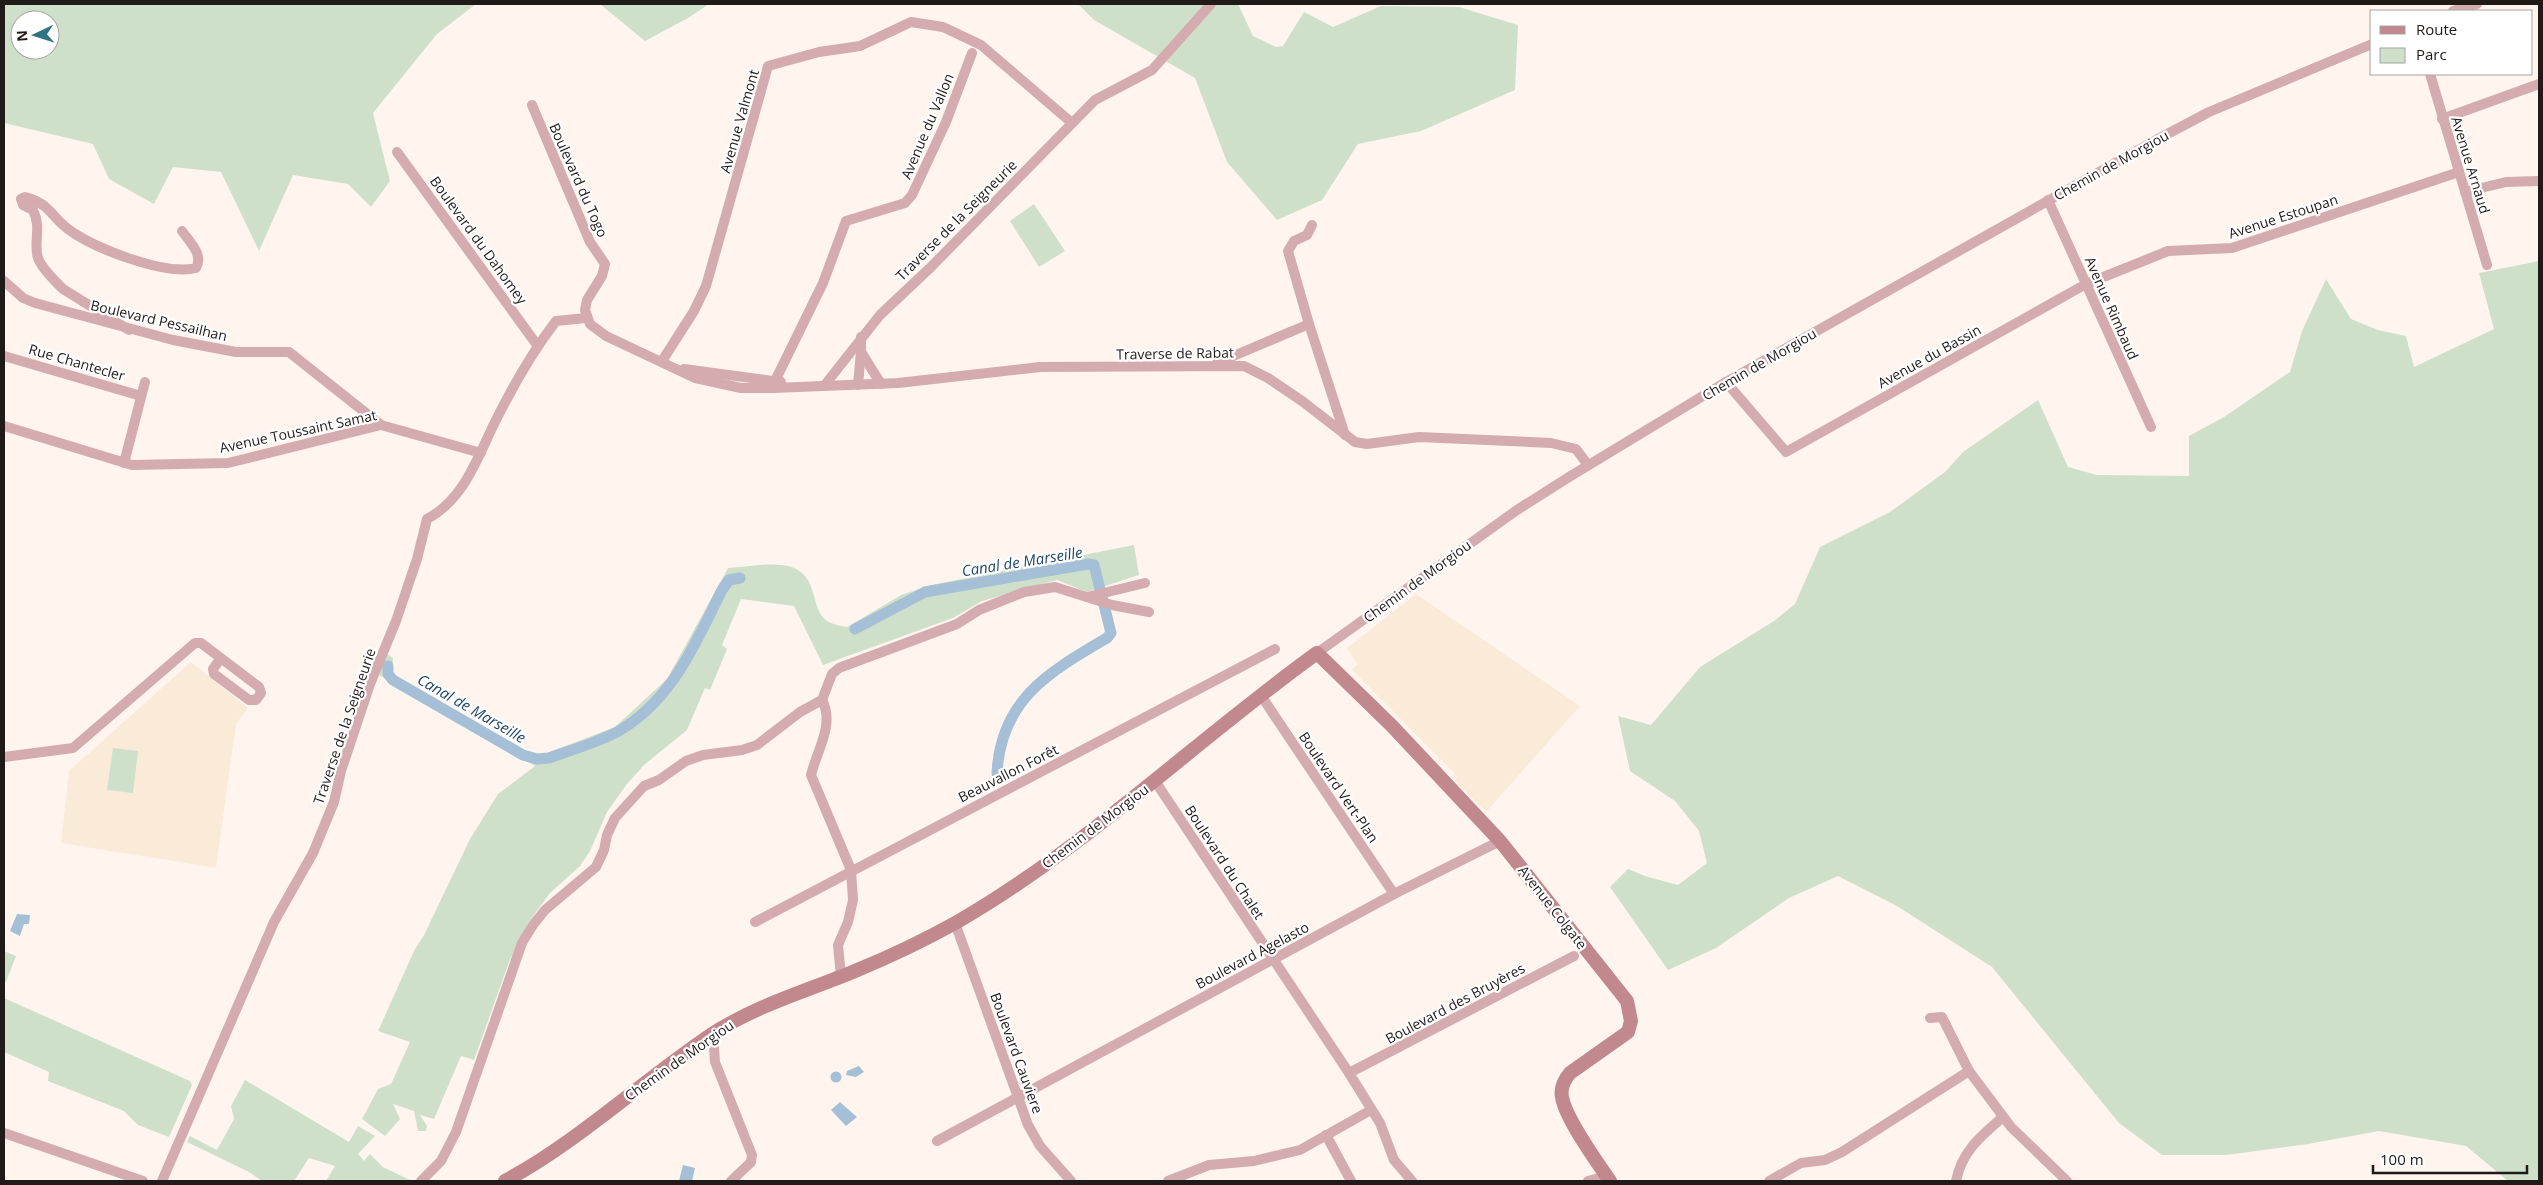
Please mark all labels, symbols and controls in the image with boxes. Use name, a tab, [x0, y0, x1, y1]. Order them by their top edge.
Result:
north arrow	[10, 10, 60, 60]
legend	[2370, 10, 2533, 75]
text: Route	[2416, 19, 2457, 39]
text: N	[12, 30, 31, 42]
text: Parc	[2416, 44, 2447, 64]
street label: Avenue Valmont	[715, 67, 763, 175]
street label: Avenue du Vallon	[896, 70, 958, 182]
street label: Avenue Arnaud	[2447, 114, 2495, 216]
street label: Boulevard du Togo	[545, 120, 613, 240]
street label: Chemin de Morgiou	[2050, 125, 2172, 205]
street label: Traverse de la Seigneurie	[891, 155, 1021, 285]
street label: Boulevard du Dahomey	[426, 172, 532, 309]
street label: Avenue Estoupan	[2226, 189, 2340, 243]
street label: Avenue Rimbaud	[2081, 253, 2143, 363]
street label: Boulevard Pessailhan	[89, 295, 229, 345]
street label: Avenue du Bassin	[1874, 320, 1984, 392]
street label: Chemin de Morgiou	[1698, 324, 1820, 404]
street label: Rue Chantecler	[27, 339, 128, 385]
street label: Traverse de Rabat	[1116, 342, 1234, 364]
street label: Avenue Toussaint Samat	[218, 405, 378, 457]
street label: Chemin de Morgiou	[1359, 535, 1475, 627]
water label: Canal de Marseille	[960, 542, 1084, 580]
street label: Traverse de la Seigneurie	[308, 645, 380, 807]
water label: Canal de Marseille	[414, 669, 530, 747]
street label: Boulevard Vert-Plan	[1295, 728, 1383, 846]
street label: Beauvallon Forêt	[955, 740, 1061, 806]
street label: Chemin de Morgiou	[1038, 780, 1152, 872]
street label: Boulevard du Chalet	[1181, 801, 1269, 923]
street label: Avenue Colgate	[1514, 861, 1592, 953]
street label: Boulevard Agelasto	[1192, 917, 1312, 993]
street label: Boulevard des Bruyères	[1382, 958, 1528, 1048]
street label: Boulevard Cauviere	[986, 990, 1048, 1116]
street label: Chemin de Morgiou	[621, 1015, 737, 1105]
scale bar	[2373, 1142, 2527, 1174]
text: 100 m	[2380, 1149, 2424, 1169]

